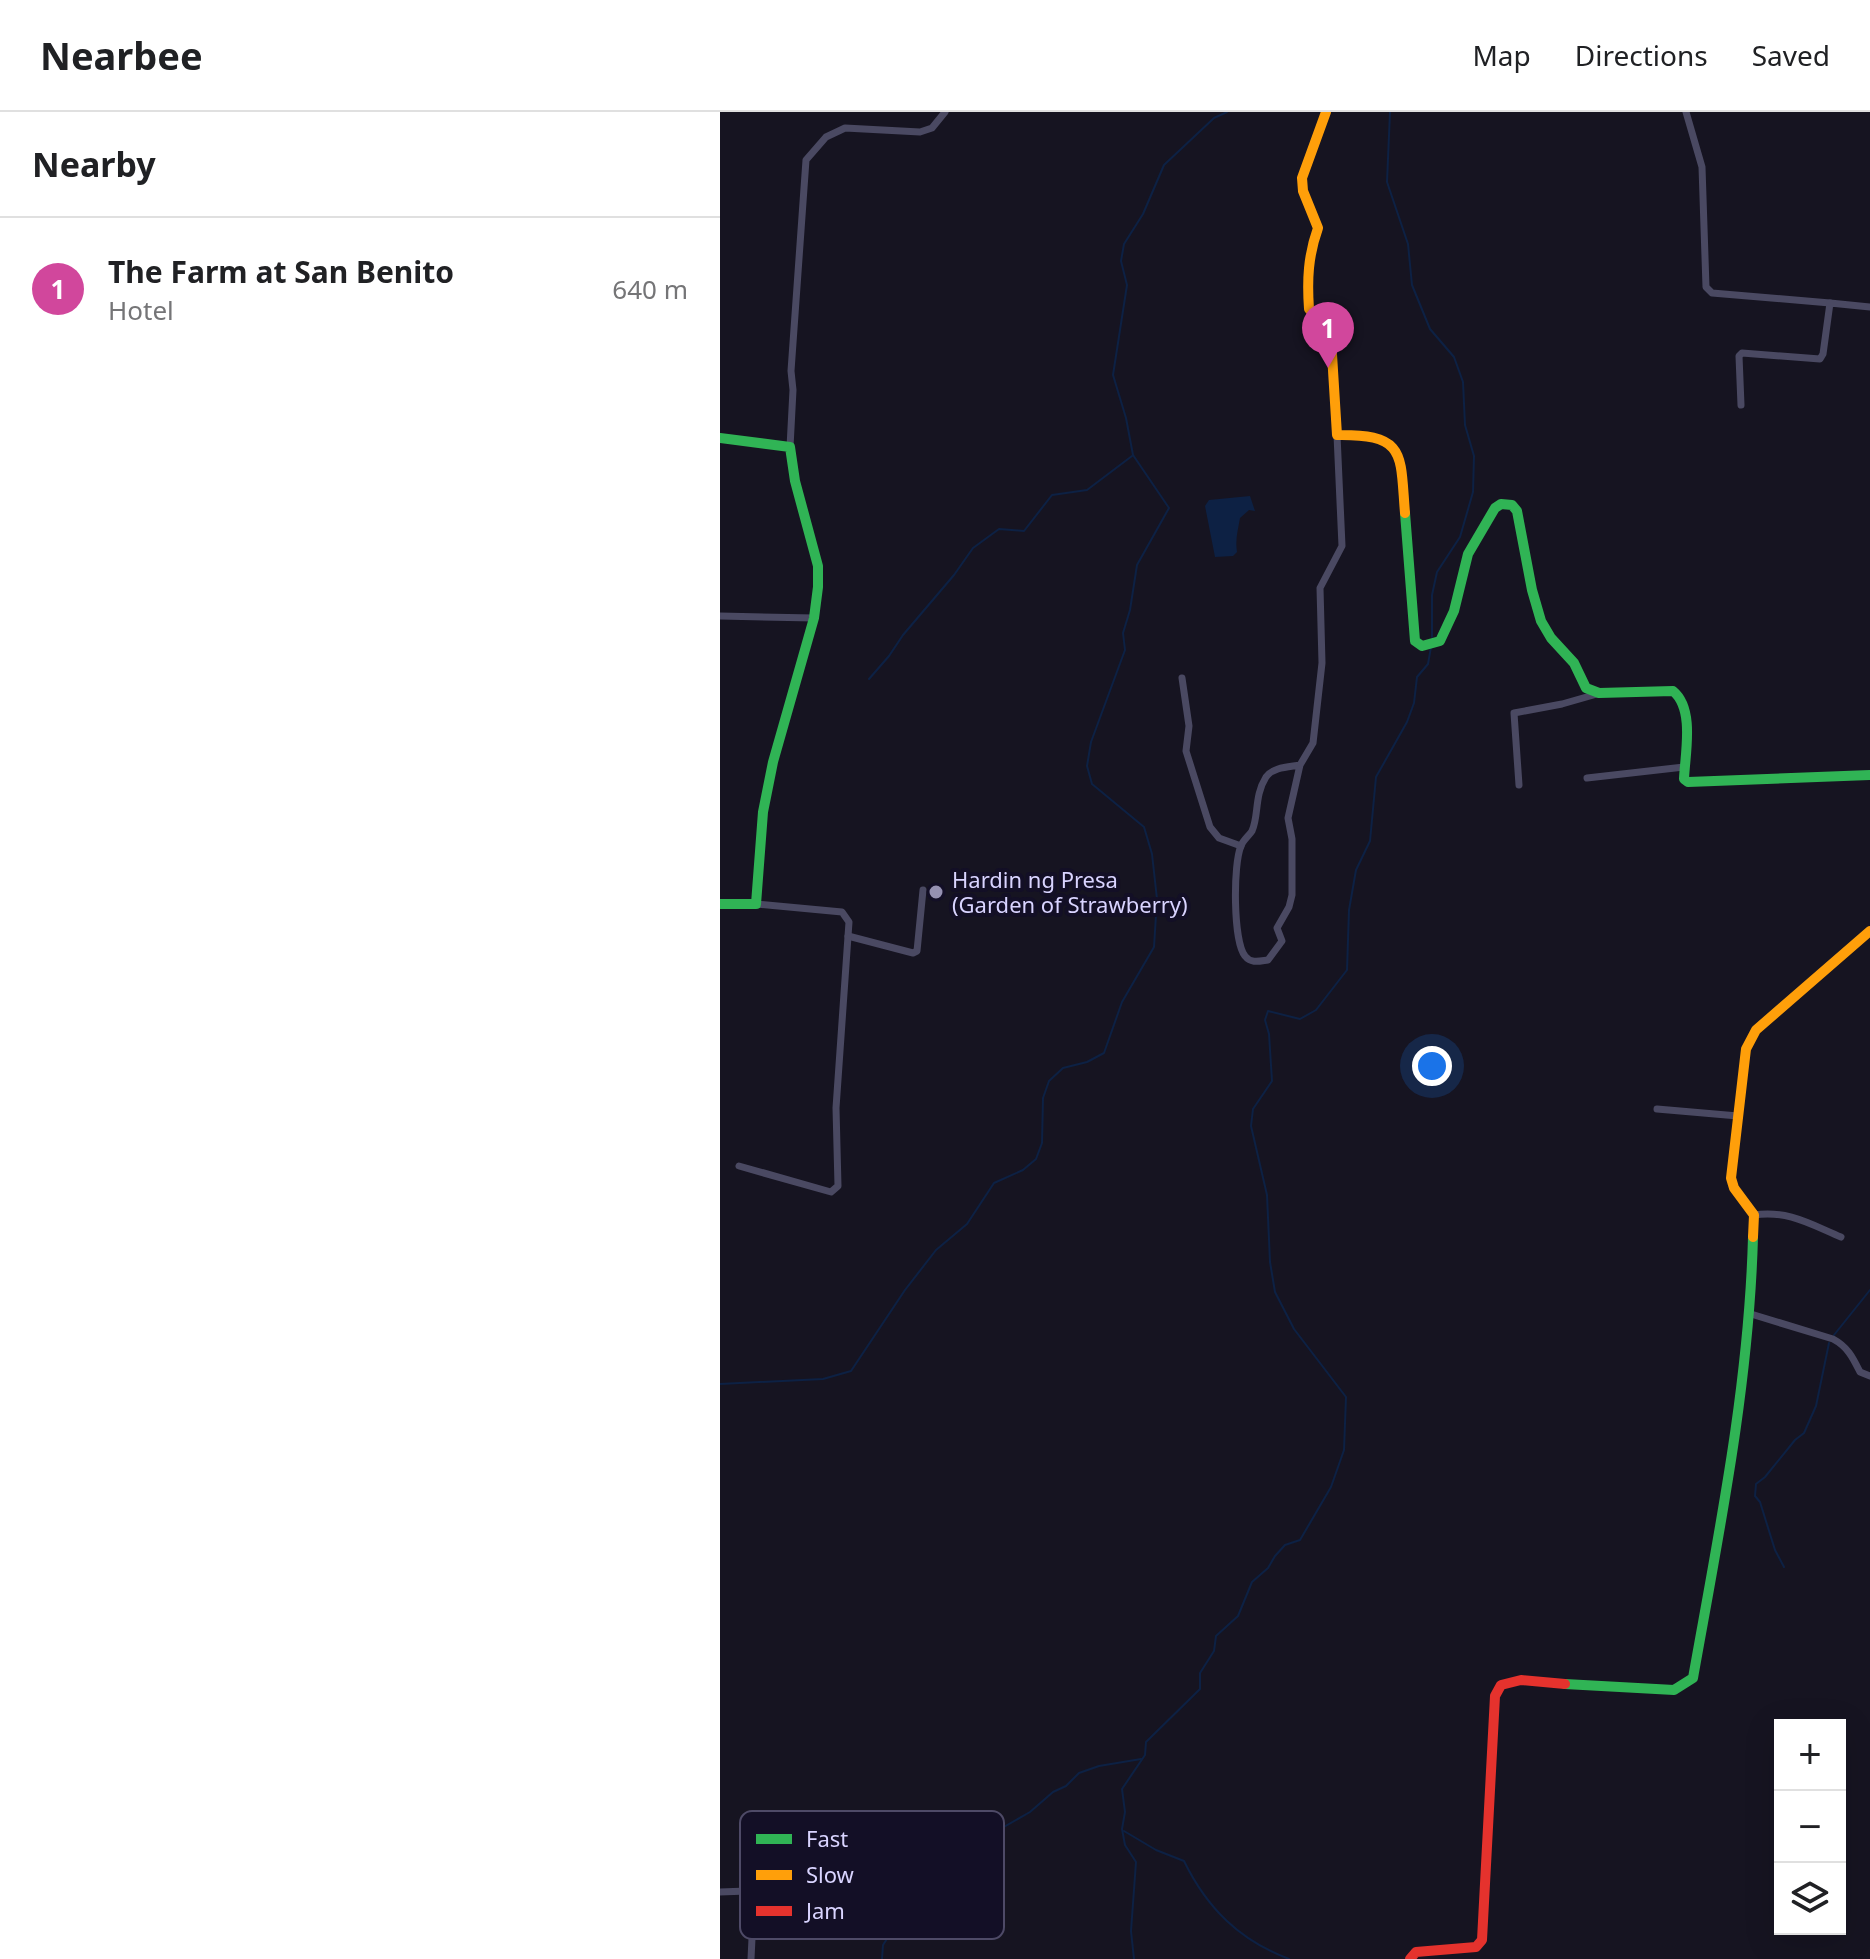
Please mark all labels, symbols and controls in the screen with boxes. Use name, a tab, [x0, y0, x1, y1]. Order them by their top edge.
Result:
text: Nearbee	[40, 29, 203, 81]
text: Map	[1472, 36, 1531, 74]
text: Directions	[1575, 36, 1708, 74]
text: Saved	[1752, 36, 1830, 74]
text: Nearby	[32, 141, 156, 187]
text: The Farm at San Benito	[108, 251, 454, 292]
text: 1	[51, 271, 65, 307]
text: 640 m	[612, 271, 688, 307]
text: Hotel	[108, 292, 174, 328]
pin: 1	[1302, 302, 1354, 368]
place label: Hardin ng Presa (Garden of Strawberry)	[952, 864, 1188, 919]
marker: Hardin ng Presa (Garden of Strawberry)	[927, 883, 945, 901]
your location	[1412, 1046, 1452, 1086]
map controls	[1774, 1719, 1846, 1935]
button: +	[1774, 1719, 1846, 1791]
button: −	[1774, 1791, 1846, 1863]
legend	[740, 1811, 1004, 1939]
text: Fast	[806, 1823, 848, 1853]
text: Slow	[806, 1859, 855, 1889]
button: layers	[1774, 1863, 1846, 1935]
text: Jam	[804, 1895, 845, 1925]

